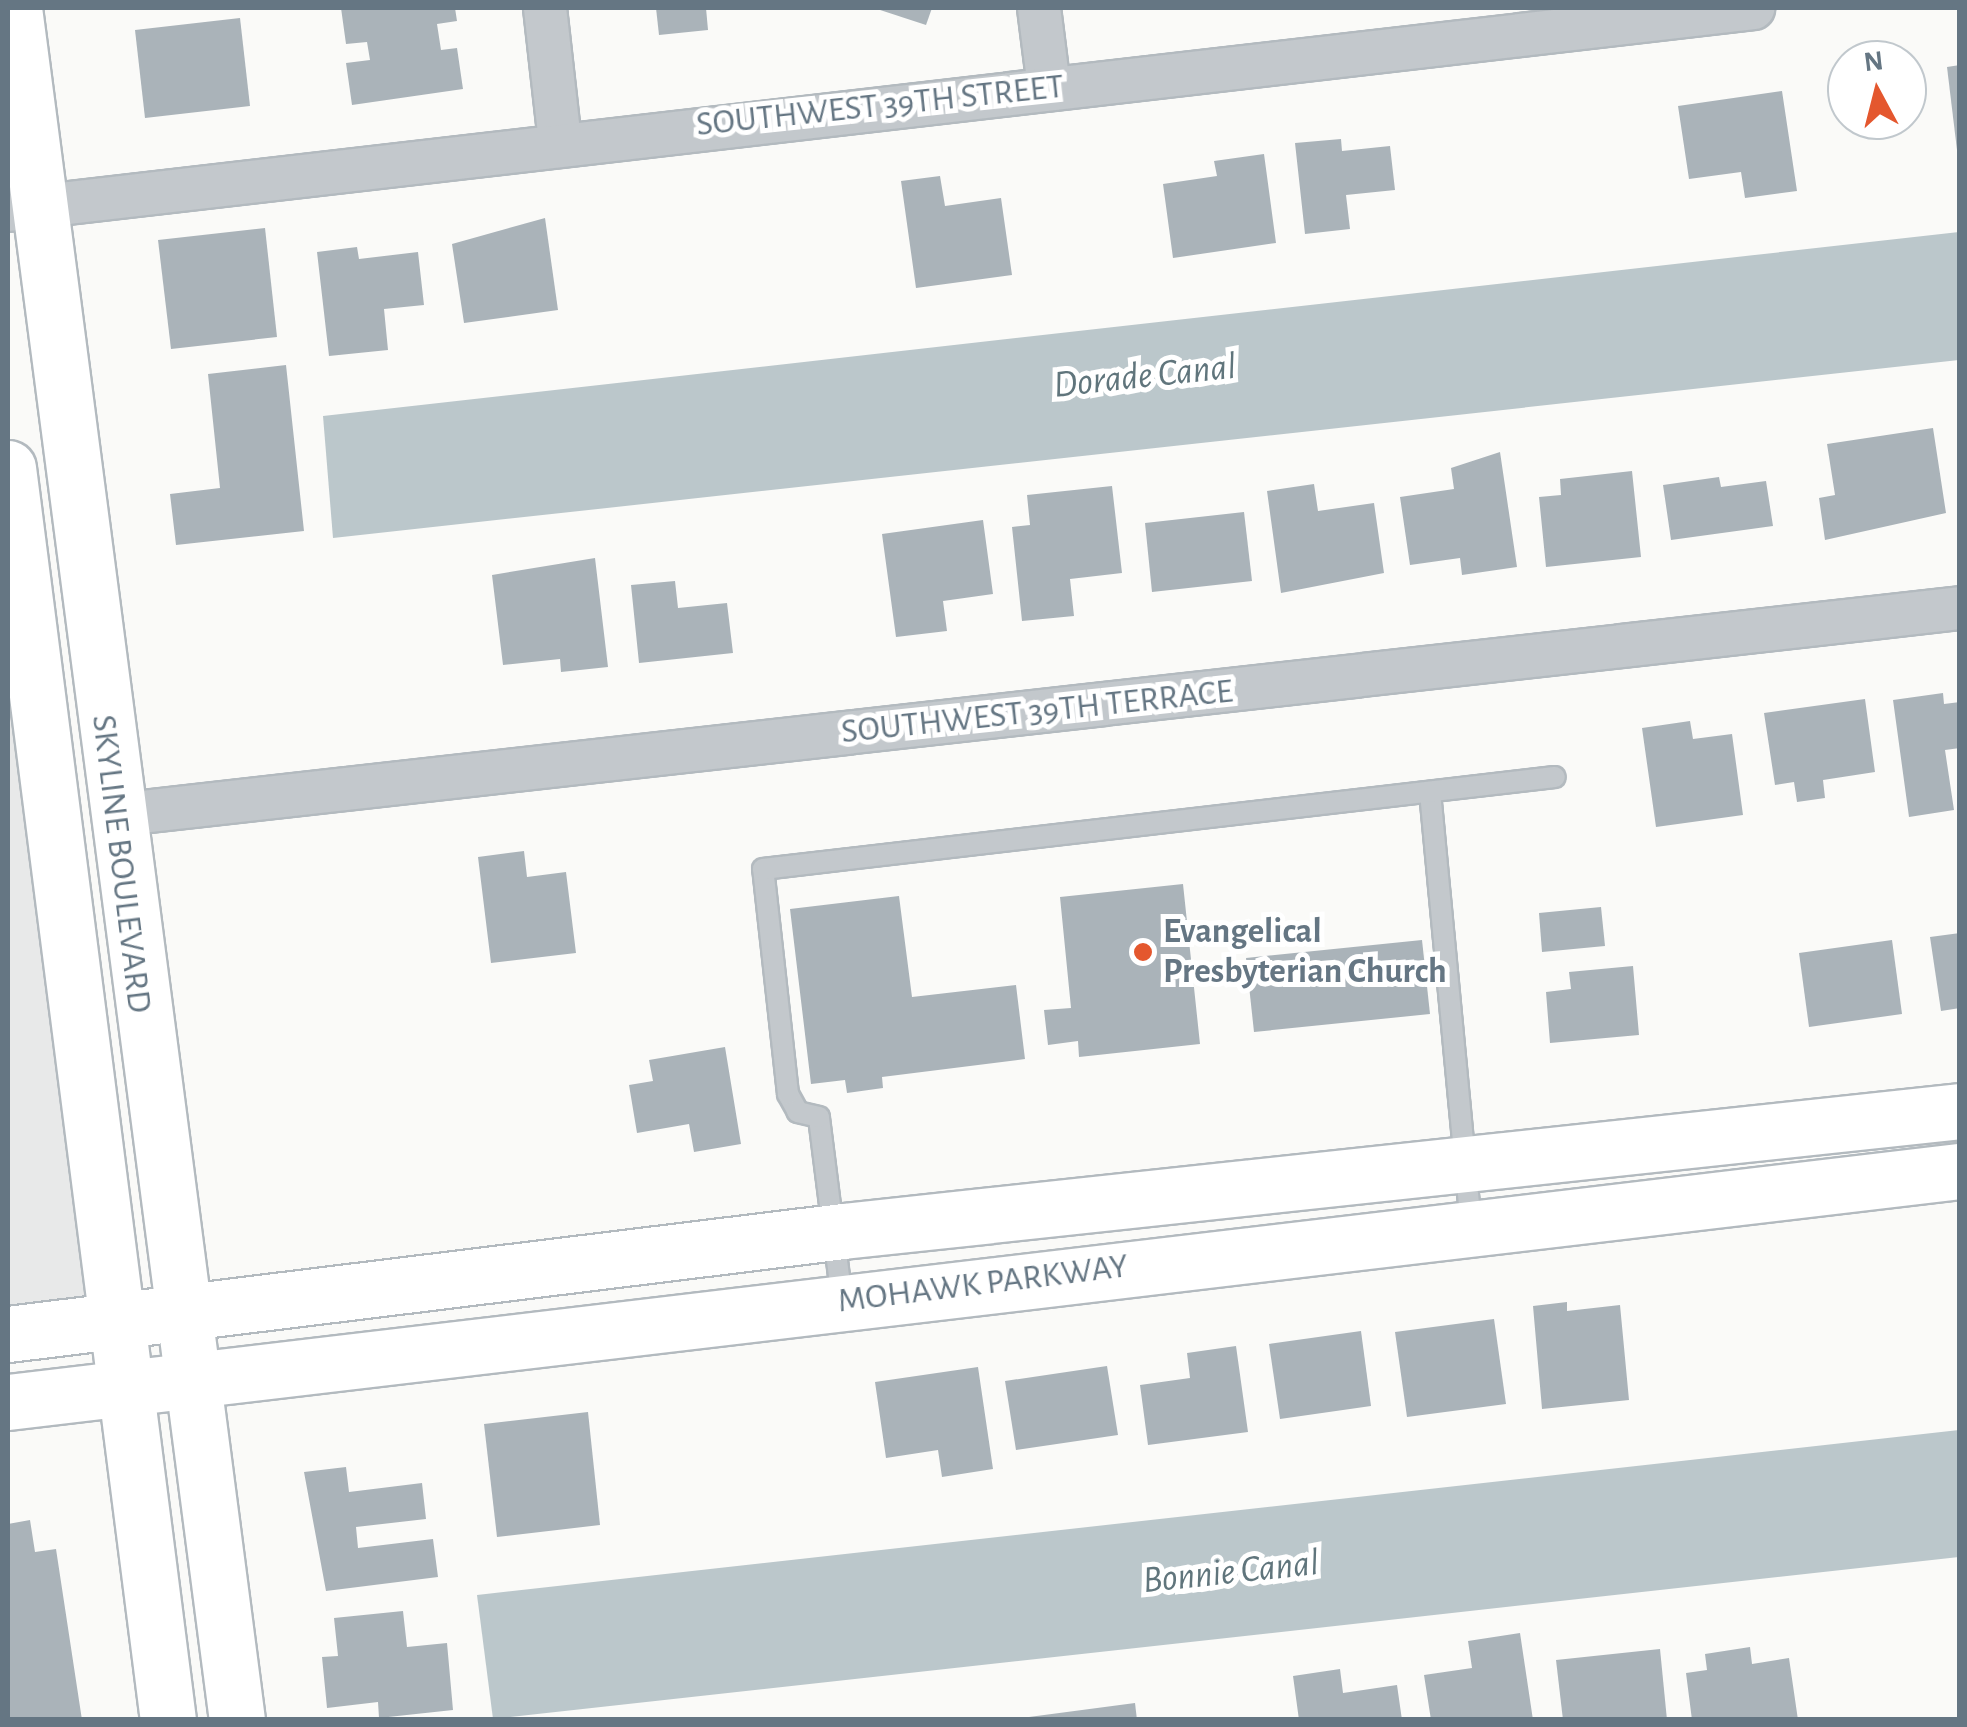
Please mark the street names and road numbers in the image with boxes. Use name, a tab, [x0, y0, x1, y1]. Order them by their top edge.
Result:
street label: SOUTHWEST 39TH STREET	[694, 66, 1066, 146]
street label: SOUTHWEST 39TH TERRACE	[839, 671, 1235, 753]
street label: SKYLINE BOULEVARD	[82, 712, 160, 1016]
street label: MOHAWK PARKWAY	[835, 1245, 1131, 1323]

